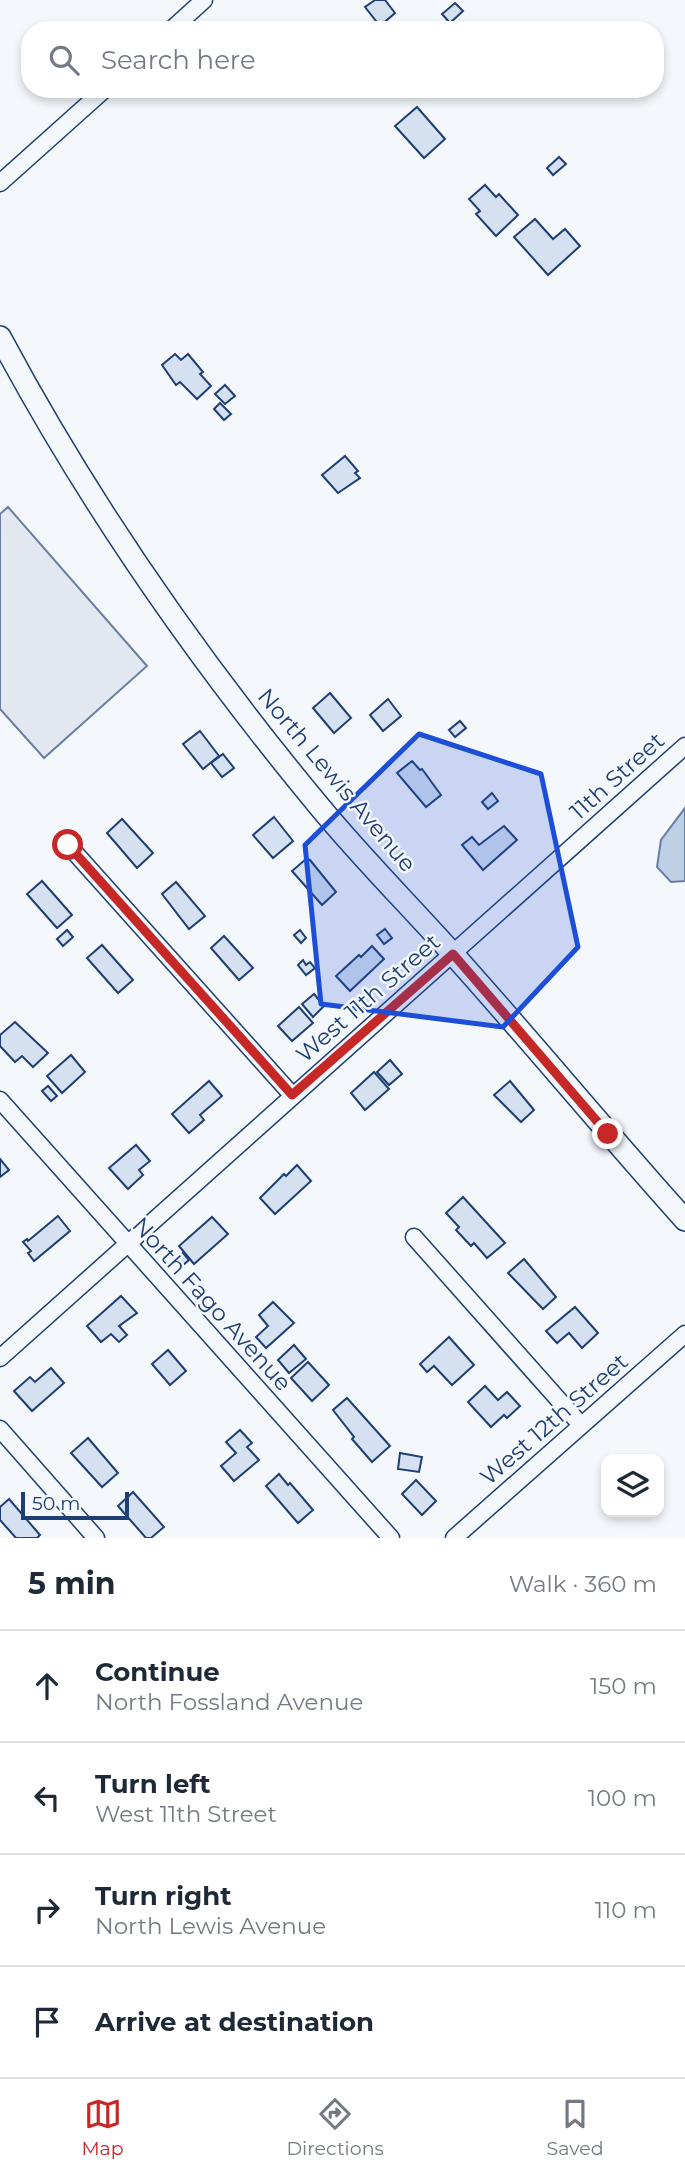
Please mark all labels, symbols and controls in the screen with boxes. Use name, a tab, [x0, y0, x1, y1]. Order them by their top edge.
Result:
search box	[21, 21, 664, 98]
icon: search	[45, 41, 83, 79]
text: Search here	[101, 44, 256, 76]
street label: North Lewis Avenue	[252, 682, 422, 878]
street label: 11th Street	[564, 726, 670, 826]
route start	[52, 829, 83, 860]
street label: West 11th Street	[290, 928, 446, 1068]
route end	[592, 1118, 623, 1149]
street label: North Fago Avenue	[127, 1211, 297, 1397]
street label: West 12th Street	[474, 1347, 634, 1491]
map controls	[601, 1454, 664, 1517]
button: layers	[601, 1454, 664, 1517]
scale bar	[21, 1489, 130, 1521]
text: 50 m	[32, 1492, 80, 1515]
text: 5 min	[28, 1565, 116, 1602]
text: Walk · 360 m	[509, 1570, 657, 1598]
text: Continue	[95, 1656, 220, 1688]
icon: ahead	[28, 1667, 66, 1705]
text: 150 m	[590, 1672, 657, 1700]
text: North Fossland Avenue	[95, 1688, 363, 1716]
text: Turn left	[95, 1768, 211, 1800]
icon: left	[28, 1779, 66, 1817]
text: 100 m	[588, 1784, 657, 1812]
text: West 11th Street	[95, 1800, 277, 1828]
text: Turn right	[95, 1880, 231, 1912]
icon: right	[28, 1891, 66, 1929]
text: 110 m	[595, 1896, 657, 1924]
text: North Lewis Avenue	[95, 1912, 326, 1940]
icon: arrive	[28, 2003, 66, 2041]
text: Arrive at destination	[95, 2006, 374, 2038]
tab: Map	[81, 2095, 124, 2160]
tab: Directions	[286, 2095, 384, 2160]
tab: Saved	[547, 2095, 604, 2160]

